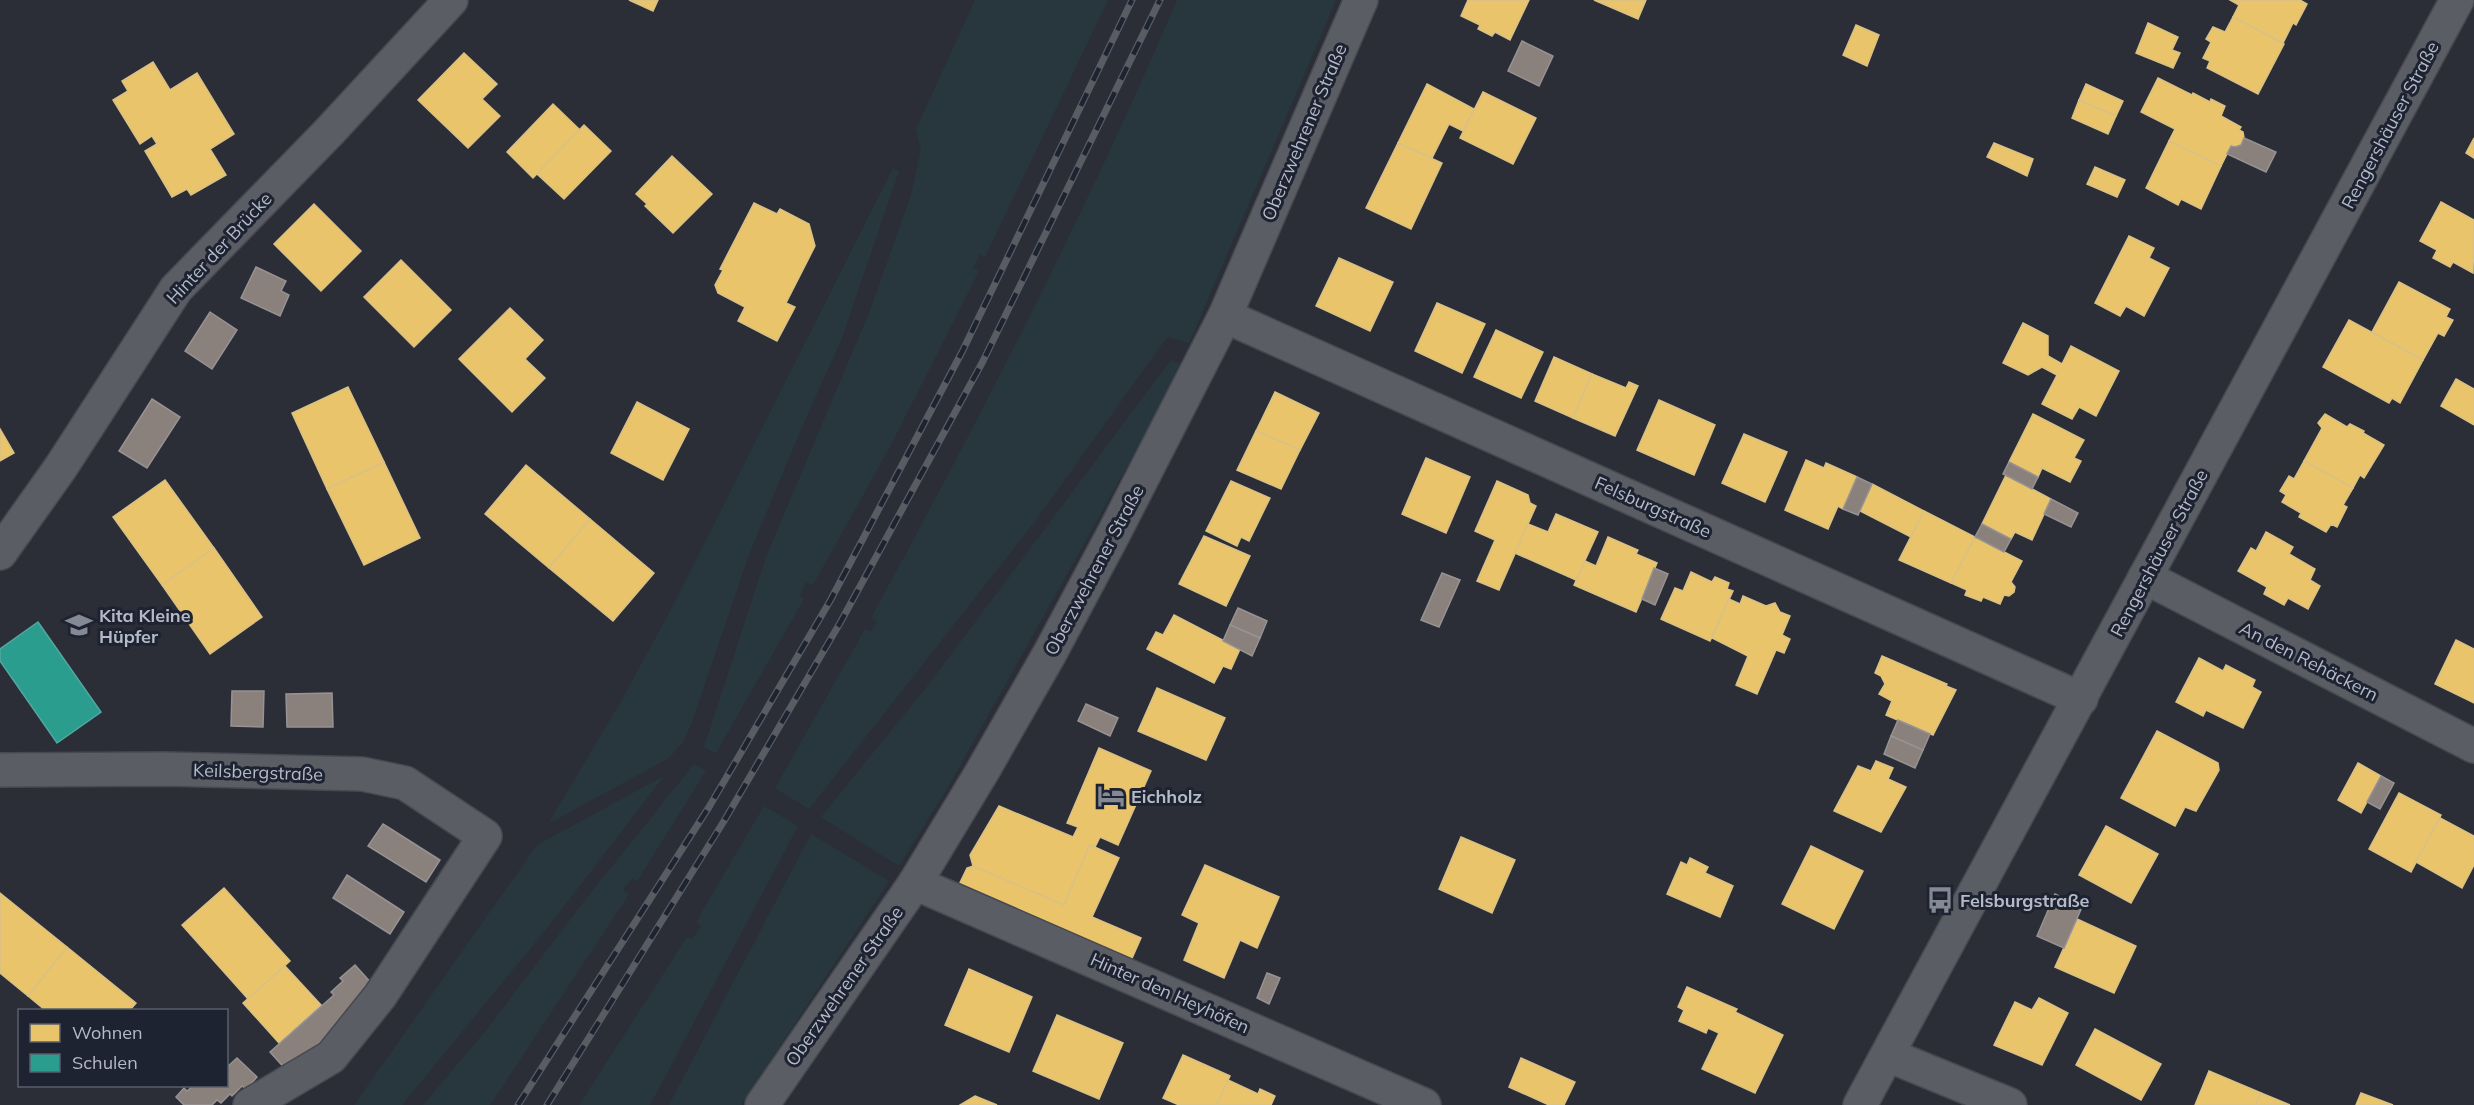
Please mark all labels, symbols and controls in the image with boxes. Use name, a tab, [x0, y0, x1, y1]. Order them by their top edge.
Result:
street label: Rengershäuser Straße	[2336, 37, 2444, 213]
street label: Oberzwehrener Straße	[1256, 40, 1352, 224]
street label: Hinter der Brücke	[161, 187, 277, 309]
street label: Rengershäuser Straße	[2105, 465, 2213, 641]
street label: Felsburgstraße	[1591, 471, 1715, 543]
street label: Oberzwehrener Straße	[1039, 481, 1149, 659]
place label: Kita Kleine Hüpfer	[99, 604, 191, 648]
school or university icon: Kita Kleine Hüpfer	[64, 610, 94, 640]
street label: An den Rehäckern	[2236, 616, 2382, 706]
street label: Keilsbergstraße	[193, 758, 323, 786]
hotel icon: Eichholz	[1096, 781, 1126, 811]
place label: Eichholz	[1131, 785, 1202, 808]
bus stop icon: Felsburgstraße	[1925, 885, 1955, 915]
place label: Felsburgstraße	[1960, 889, 2090, 912]
street label: Oberzwehrener Straße	[780, 902, 908, 1070]
street label: Hinter den Heyhöfen	[1087, 948, 1253, 1038]
legend	[18, 1009, 228, 1087]
text: Wohnen	[72, 1021, 143, 1044]
text: Schulen	[72, 1051, 138, 1074]

